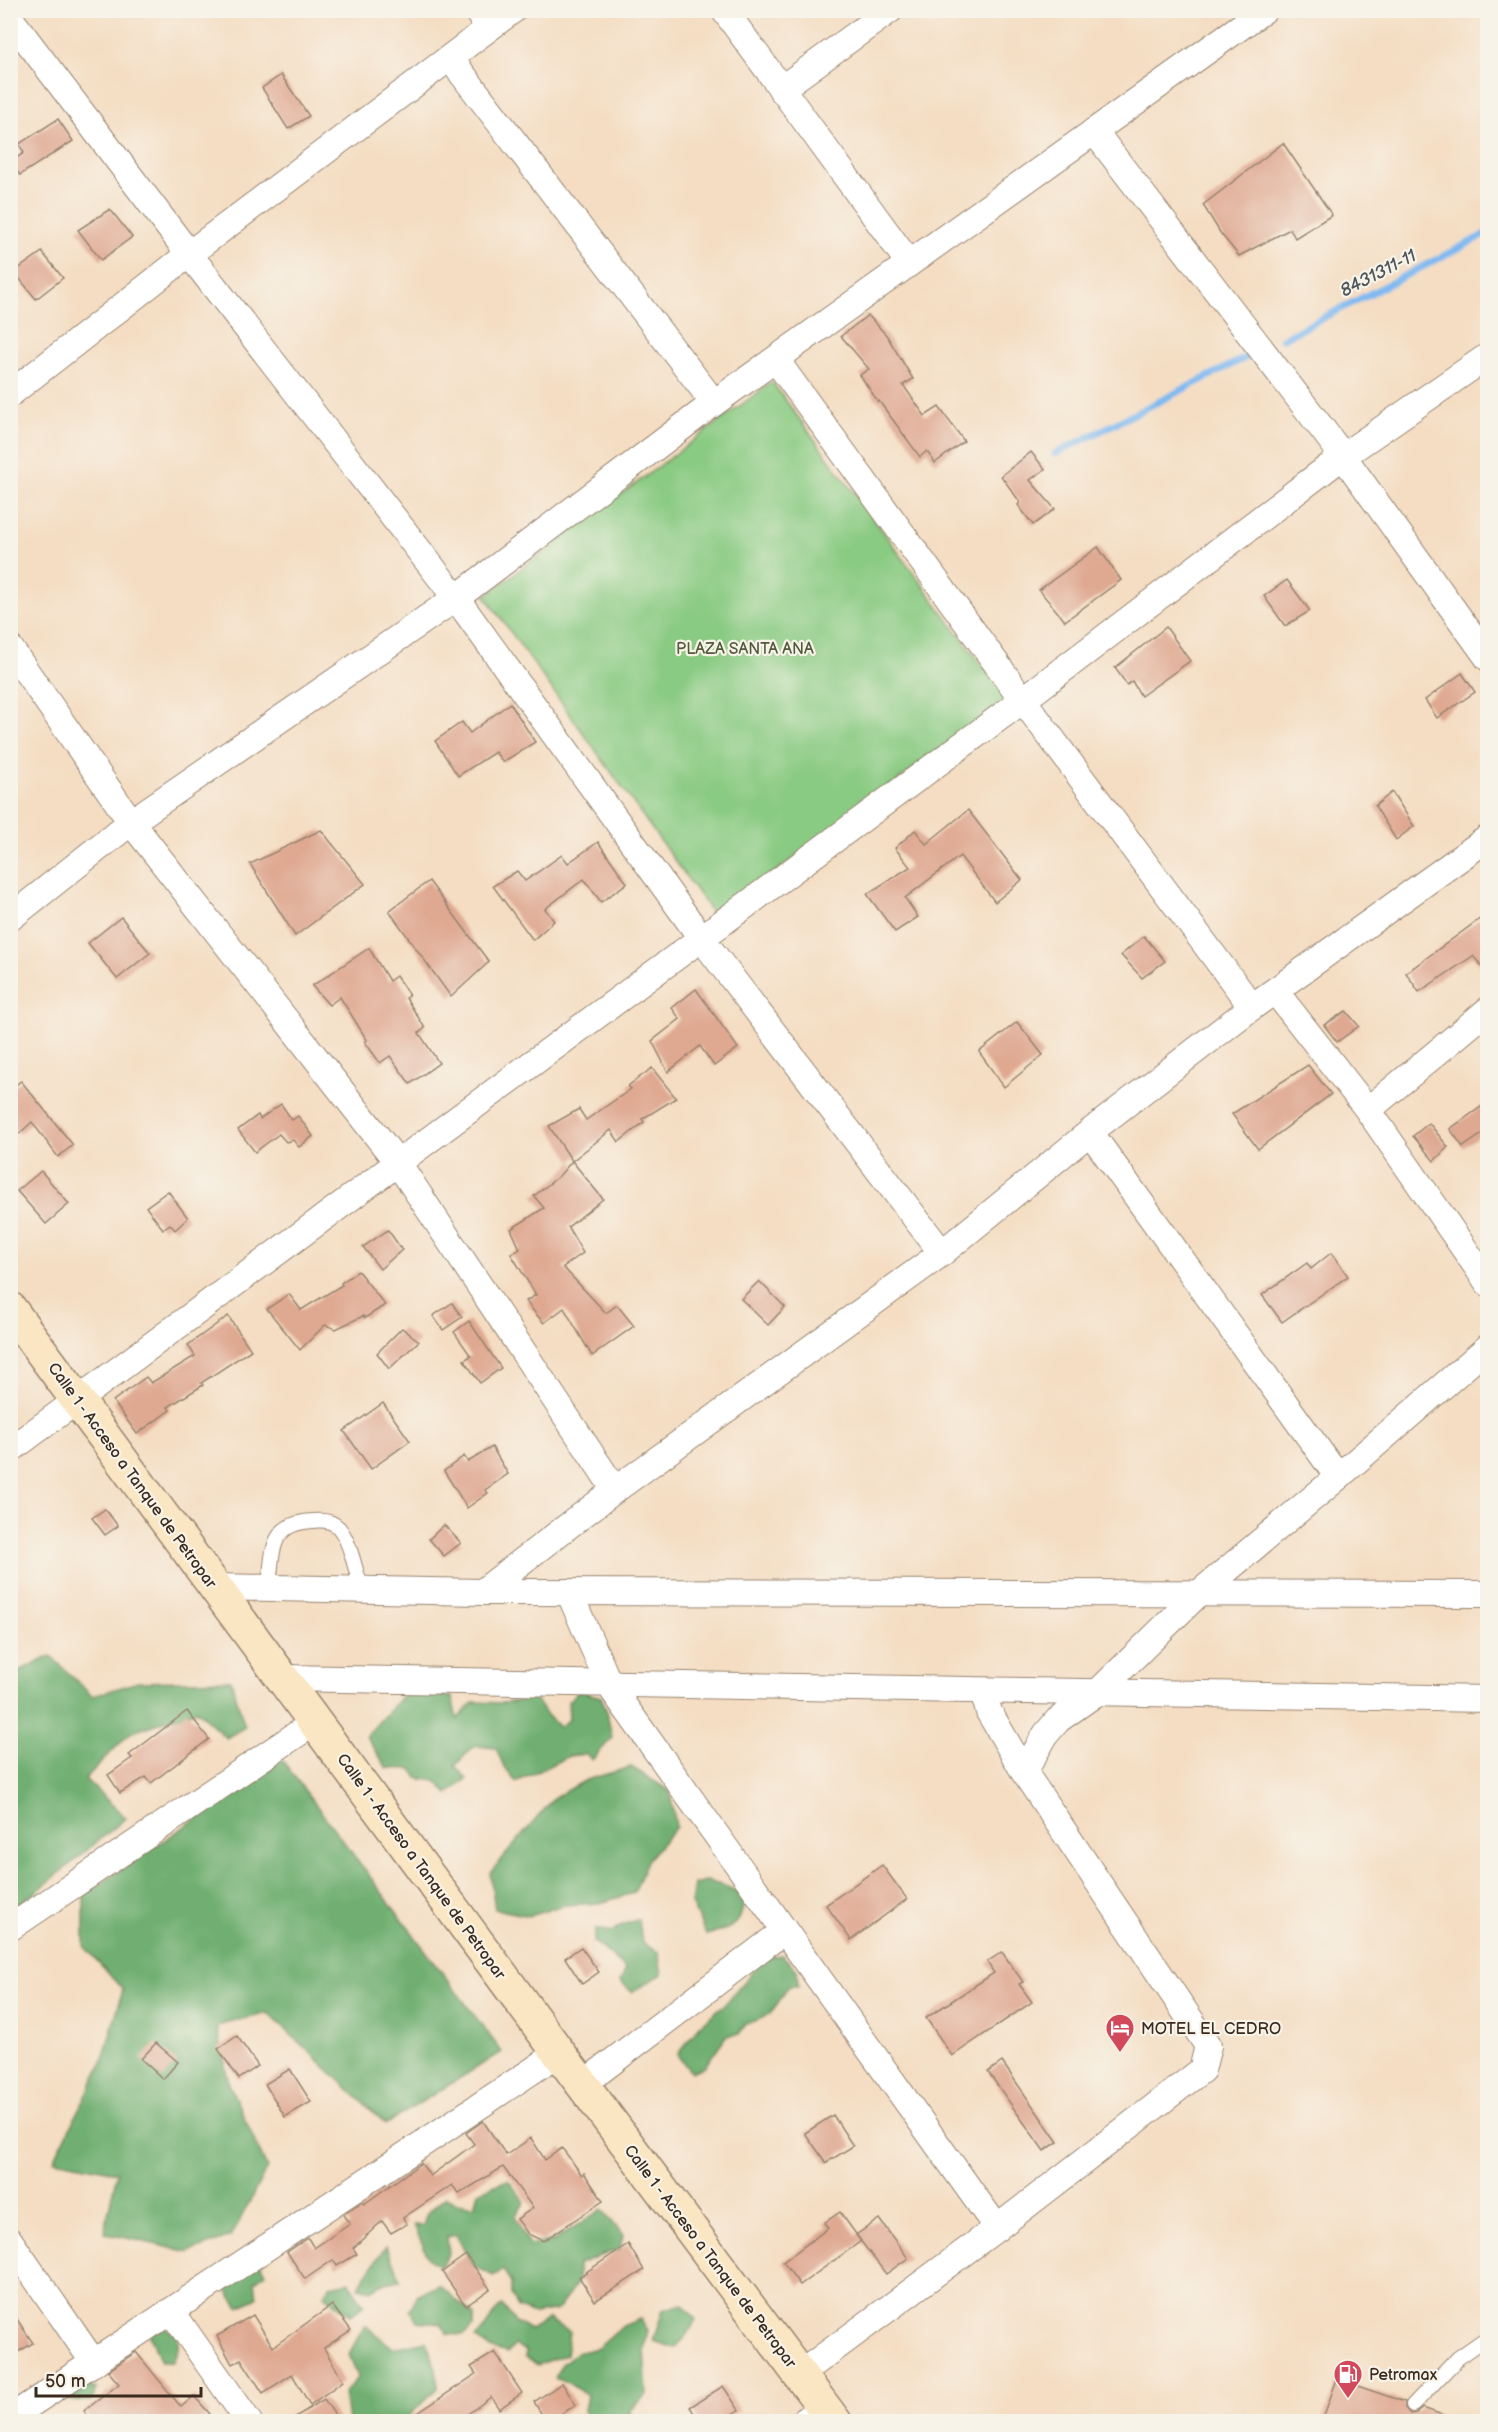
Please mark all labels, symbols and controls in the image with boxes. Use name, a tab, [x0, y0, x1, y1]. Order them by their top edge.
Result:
water label: 8431311-11	[1337, 245, 1420, 301]
park label: PLAZA SANTA ANA	[676, 640, 814, 659]
street label: Calle 1 - Acceso a Tanque de Petropar	[43, 1359, 220, 1593]
street label: Calle 1 - Acceso a Tanque de Petropar	[332, 1750, 509, 1984]
hotel icon: MOTEL EL CEDRO	[1104, 2012, 1136, 2054]
place label: MOTEL EL CEDRO	[1141, 2020, 1281, 2039]
street label: Calle 1 - Acceso a Tanque de Petropar	[620, 2142, 800, 2372]
fuel station icon: Petromax	[1332, 2358, 1364, 2400]
scale bar	[36, 2360, 201, 2398]
place label: Petromax	[1369, 2366, 1438, 2385]
text: 50 m	[45, 2371, 86, 2392]

